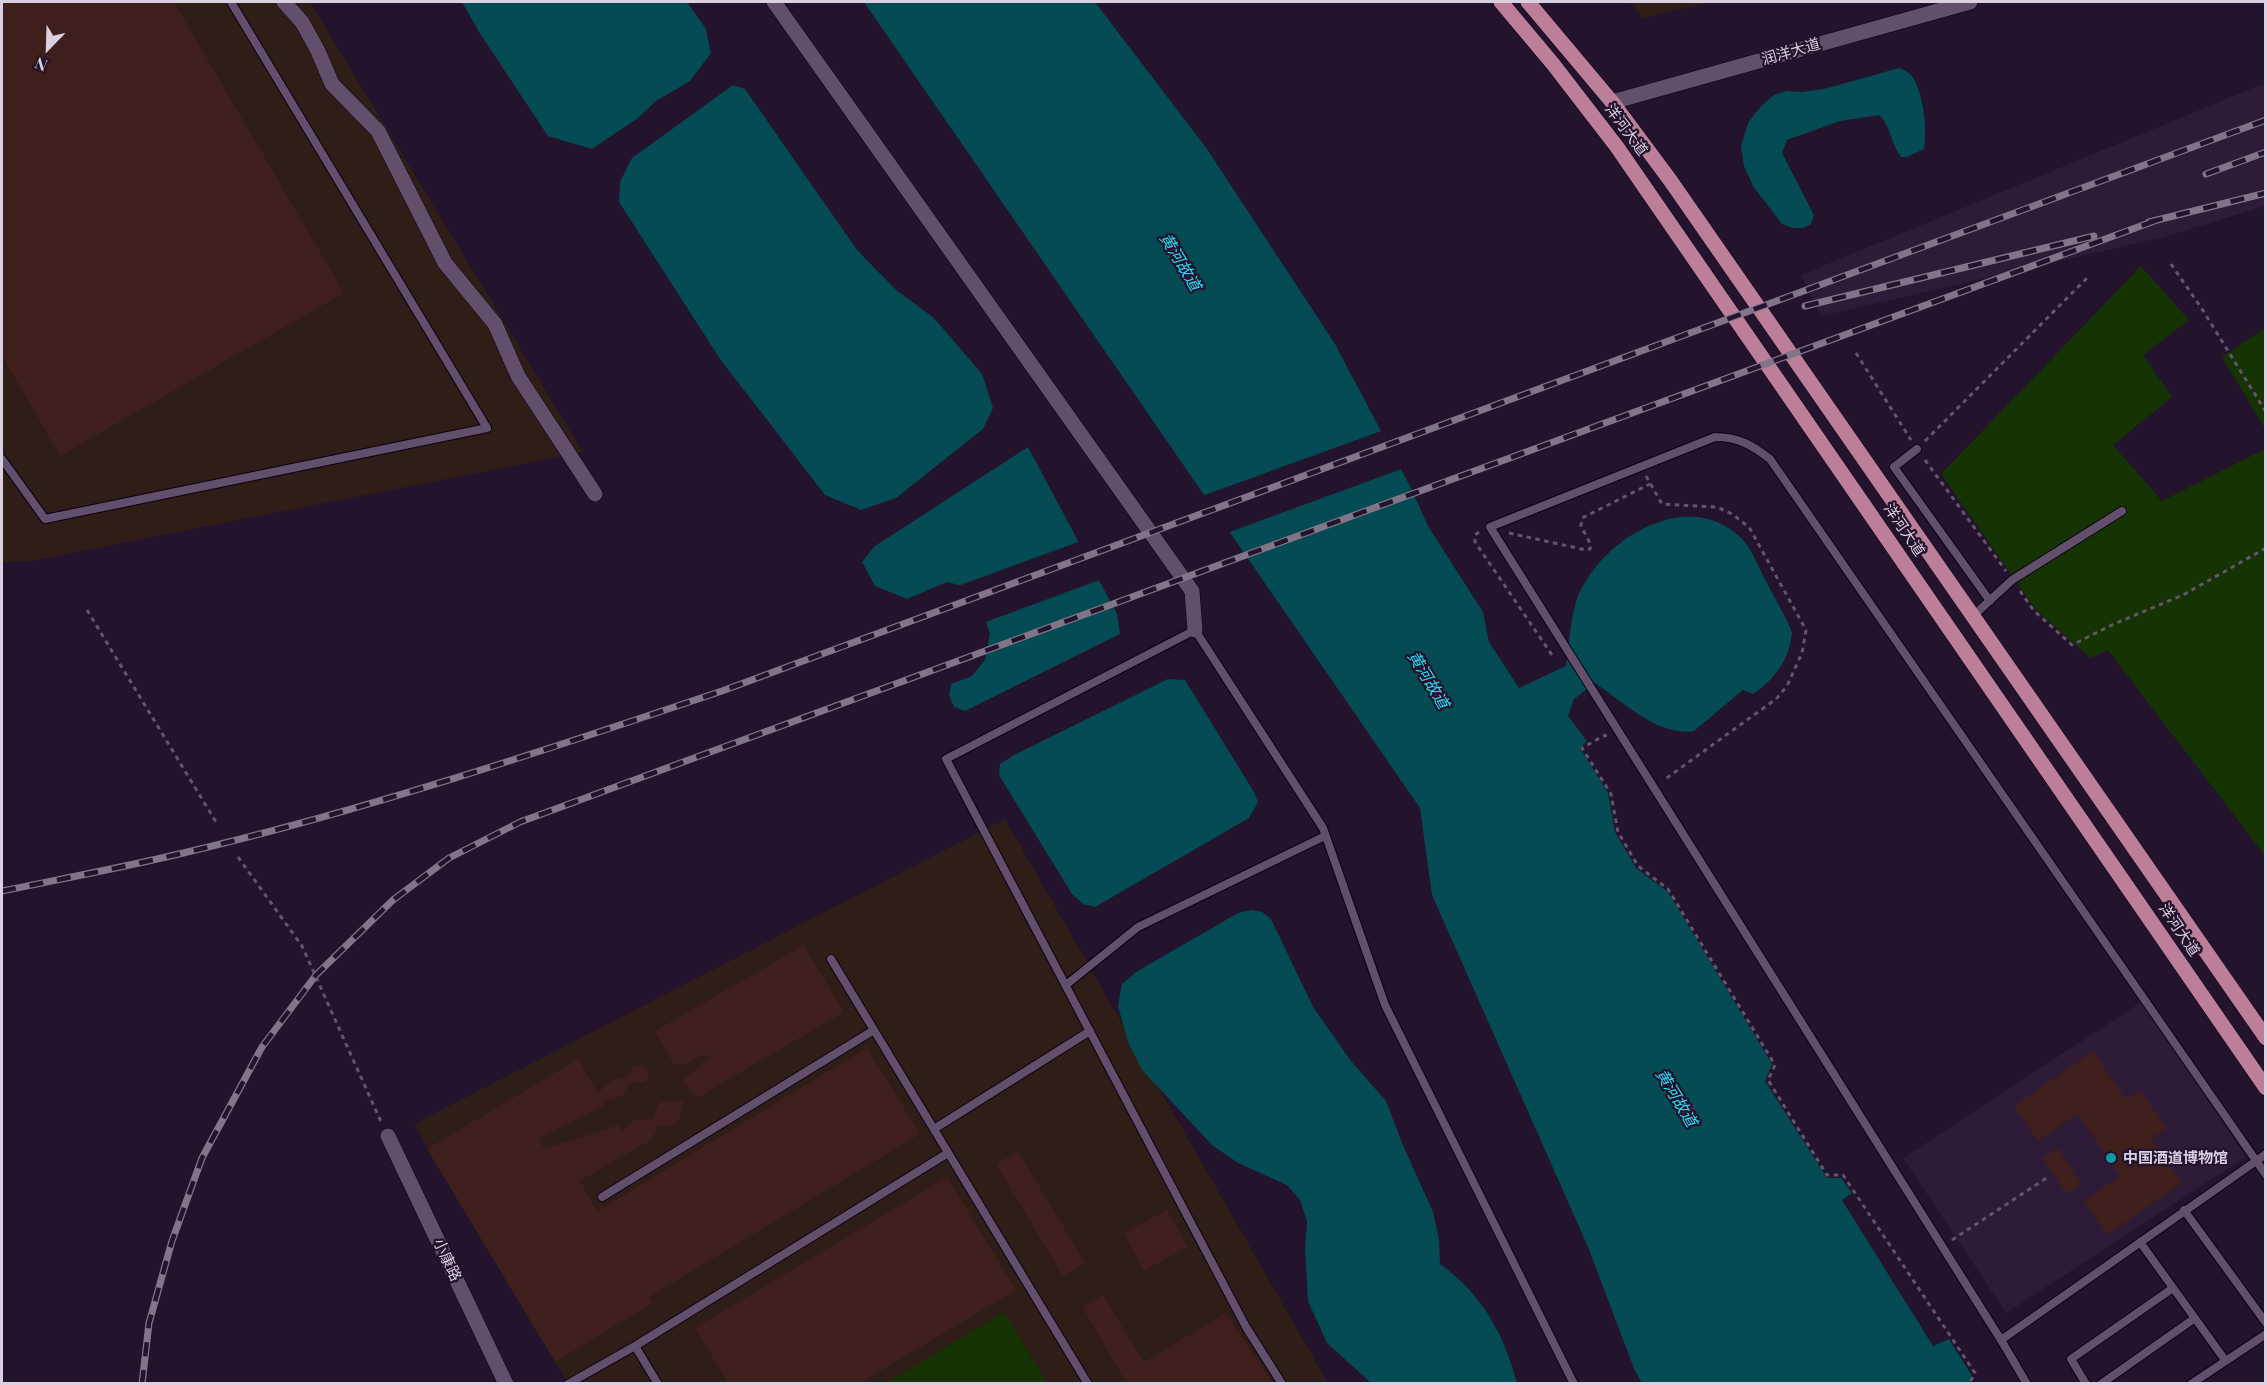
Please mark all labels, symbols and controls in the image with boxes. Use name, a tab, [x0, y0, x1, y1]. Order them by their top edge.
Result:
north arrow	[18, 18, 78, 78]
street label: 润洋大道	[1760, 35, 1822, 69]
text: N	[31, 53, 50, 77]
street label: 洋河大道	[1601, 101, 1651, 159]
water label: 黄河故道	[1155, 230, 1205, 294]
street label: 洋河大道	[1880, 500, 1928, 560]
water label: 黄河故道	[1403, 648, 1453, 712]
street label: 洋河大道	[2155, 900, 2203, 960]
water label: 黄河故道	[1651, 1066, 1701, 1130]
place label: 中国酒道博物馆	[2123, 1149, 2228, 1167]
marker: 中国酒道博物馆	[2104, 1151, 2118, 1165]
street label: 小康路	[429, 1236, 465, 1284]

